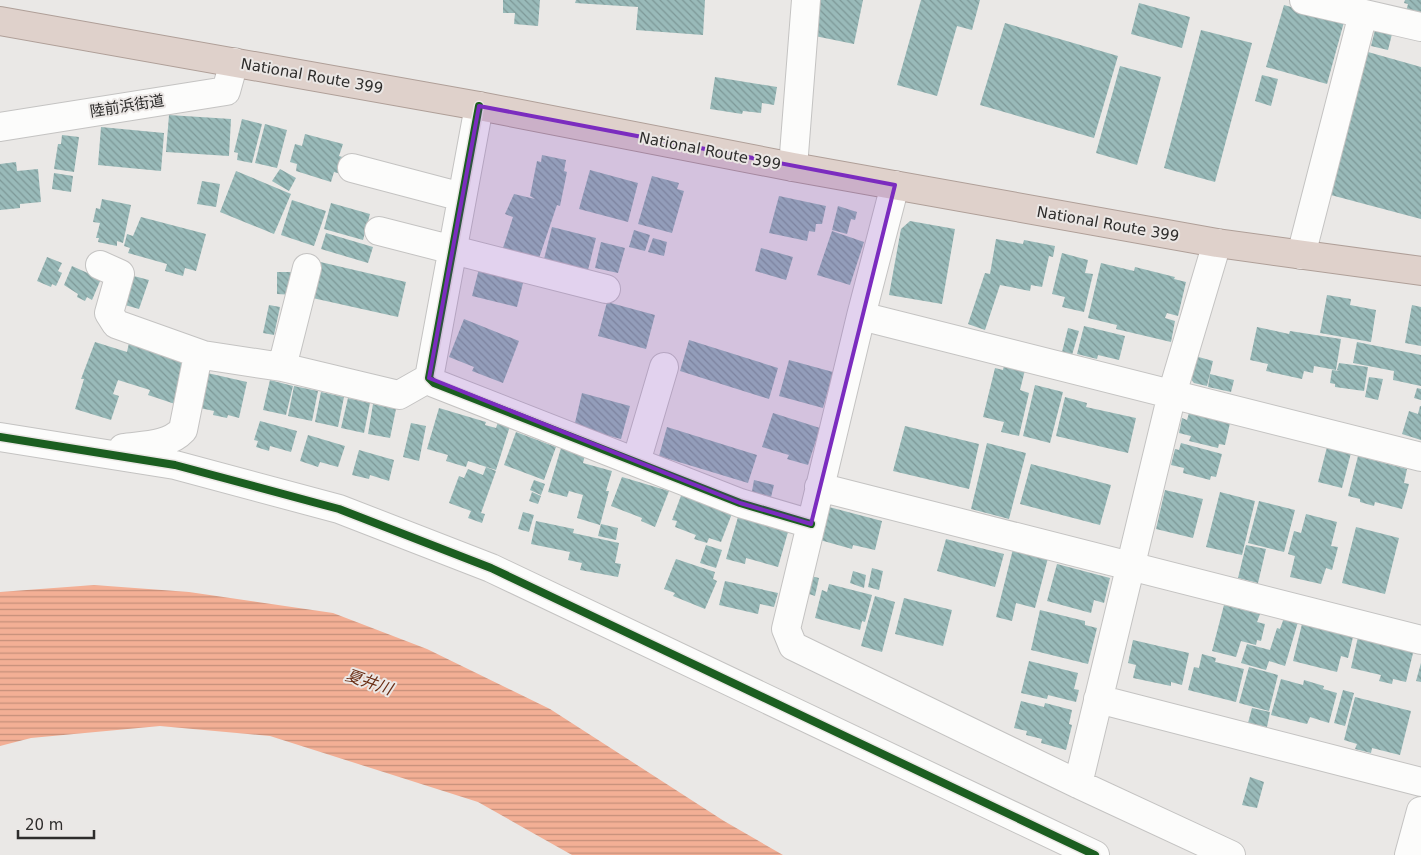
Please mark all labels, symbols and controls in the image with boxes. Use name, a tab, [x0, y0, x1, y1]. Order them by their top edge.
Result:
street label: National Route 399	[239, 55, 385, 97]
street label: 陸前浜街道	[89, 91, 165, 121]
street label: National Route 399	[637, 128, 783, 174]
street label: National Route 399	[1035, 203, 1181, 245]
water label: 夏井川	[343, 665, 397, 699]
scale bar	[18, 808, 94, 840]
text: 20 m	[25, 816, 63, 834]

